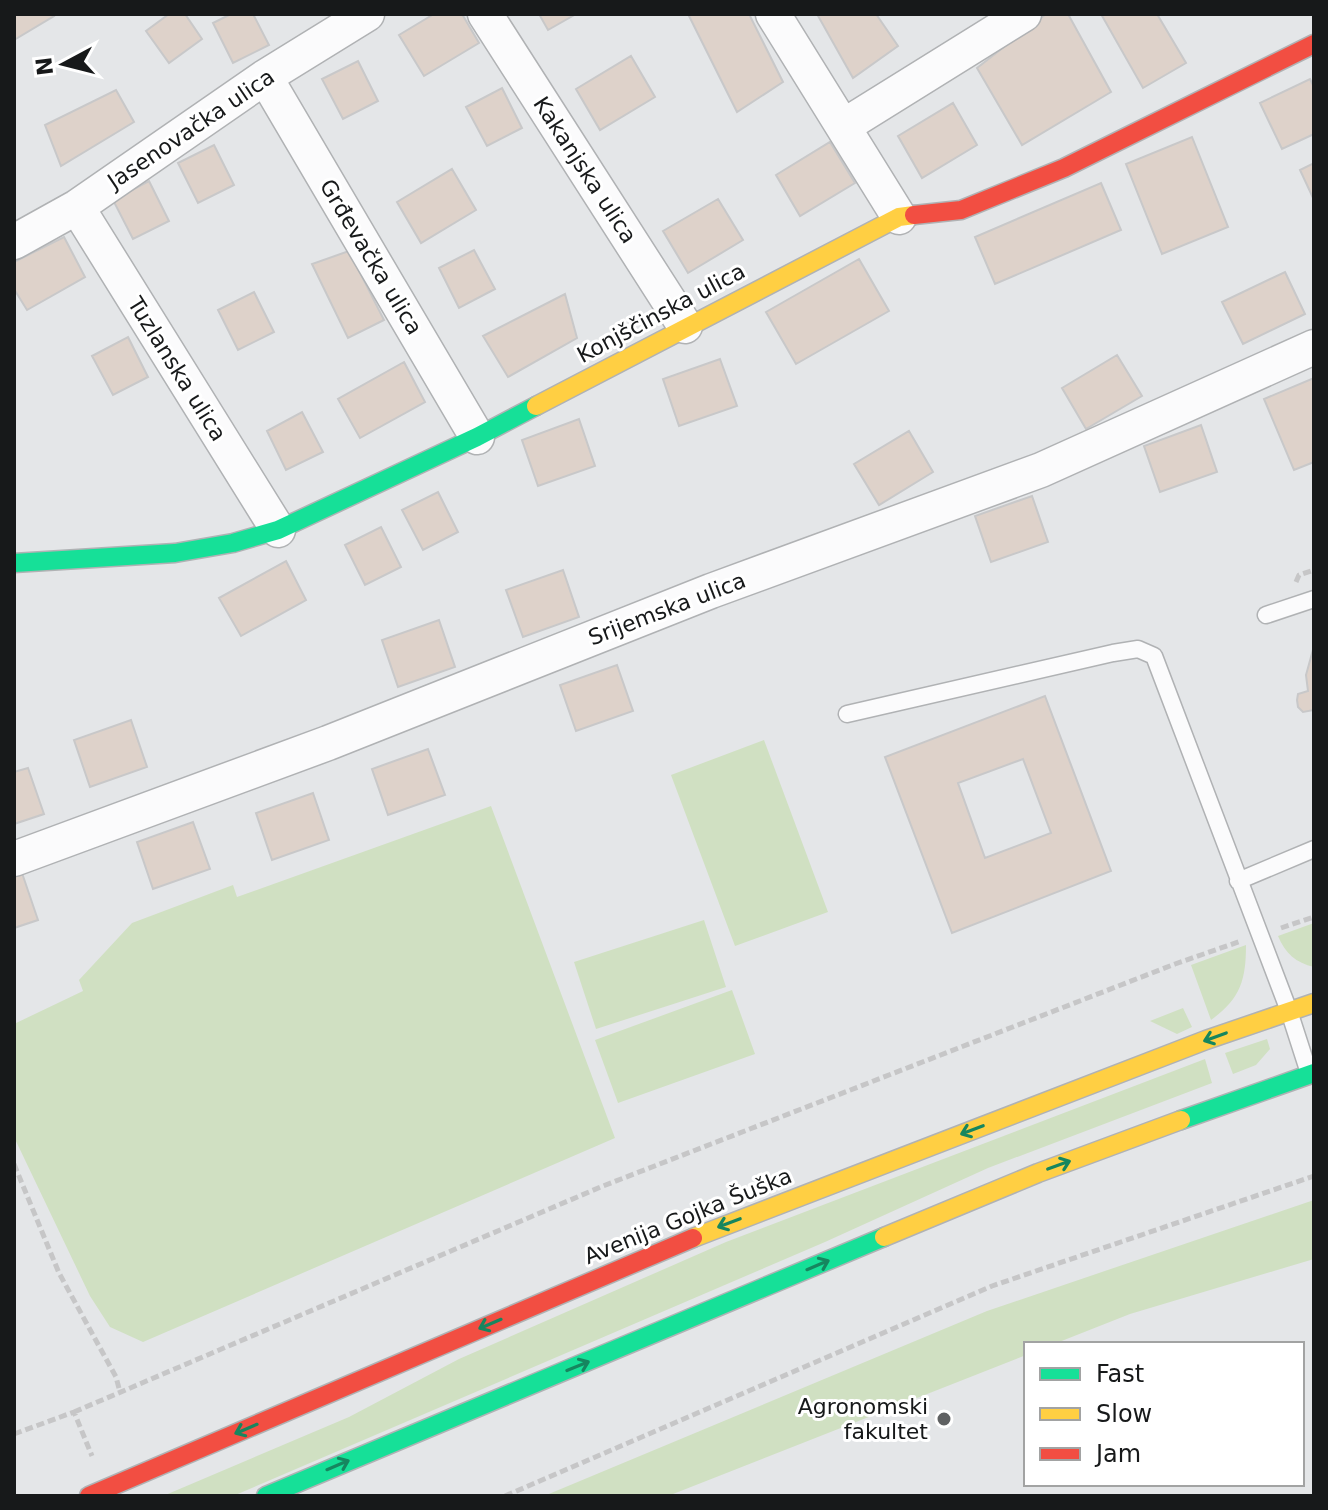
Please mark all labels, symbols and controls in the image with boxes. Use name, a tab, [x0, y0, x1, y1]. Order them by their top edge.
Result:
north arrow	[24, 24, 104, 104]
text: N	[31, 56, 58, 77]
street label: Jasenovačka ulica	[101, 64, 279, 195]
street label: Kakanjska ulica	[528, 92, 642, 248]
street label: Grđevačka ulica	[315, 175, 427, 339]
street label: Konjščinska ulica	[573, 258, 749, 368]
street label: Tuzlanska ulica	[122, 291, 231, 446]
street label: Srijemska ulica	[585, 568, 749, 650]
one-way arrow	[1203, 1031, 1228, 1046]
one-way arrow	[960, 1124, 985, 1138]
one-way arrow	[1046, 1157, 1071, 1171]
street label: Avenija Gojka Šuška	[581, 1163, 795, 1269]
one-way arrow	[717, 1217, 742, 1231]
one-way arrow	[805, 1257, 830, 1272]
one-way arrow	[478, 1318, 503, 1333]
legend	[1024, 1342, 1304, 1486]
one-way arrow	[565, 1357, 590, 1372]
text: Fast	[1096, 1360, 1144, 1388]
place label: Agronomski fakultet	[798, 1394, 928, 1444]
text: Slow	[1096, 1400, 1152, 1428]
marker: Agronomski fakultet	[935, 1410, 953, 1428]
one-way arrow	[234, 1422, 259, 1437]
text: Jam	[1094, 1440, 1141, 1468]
one-way arrow	[325, 1456, 350, 1471]

